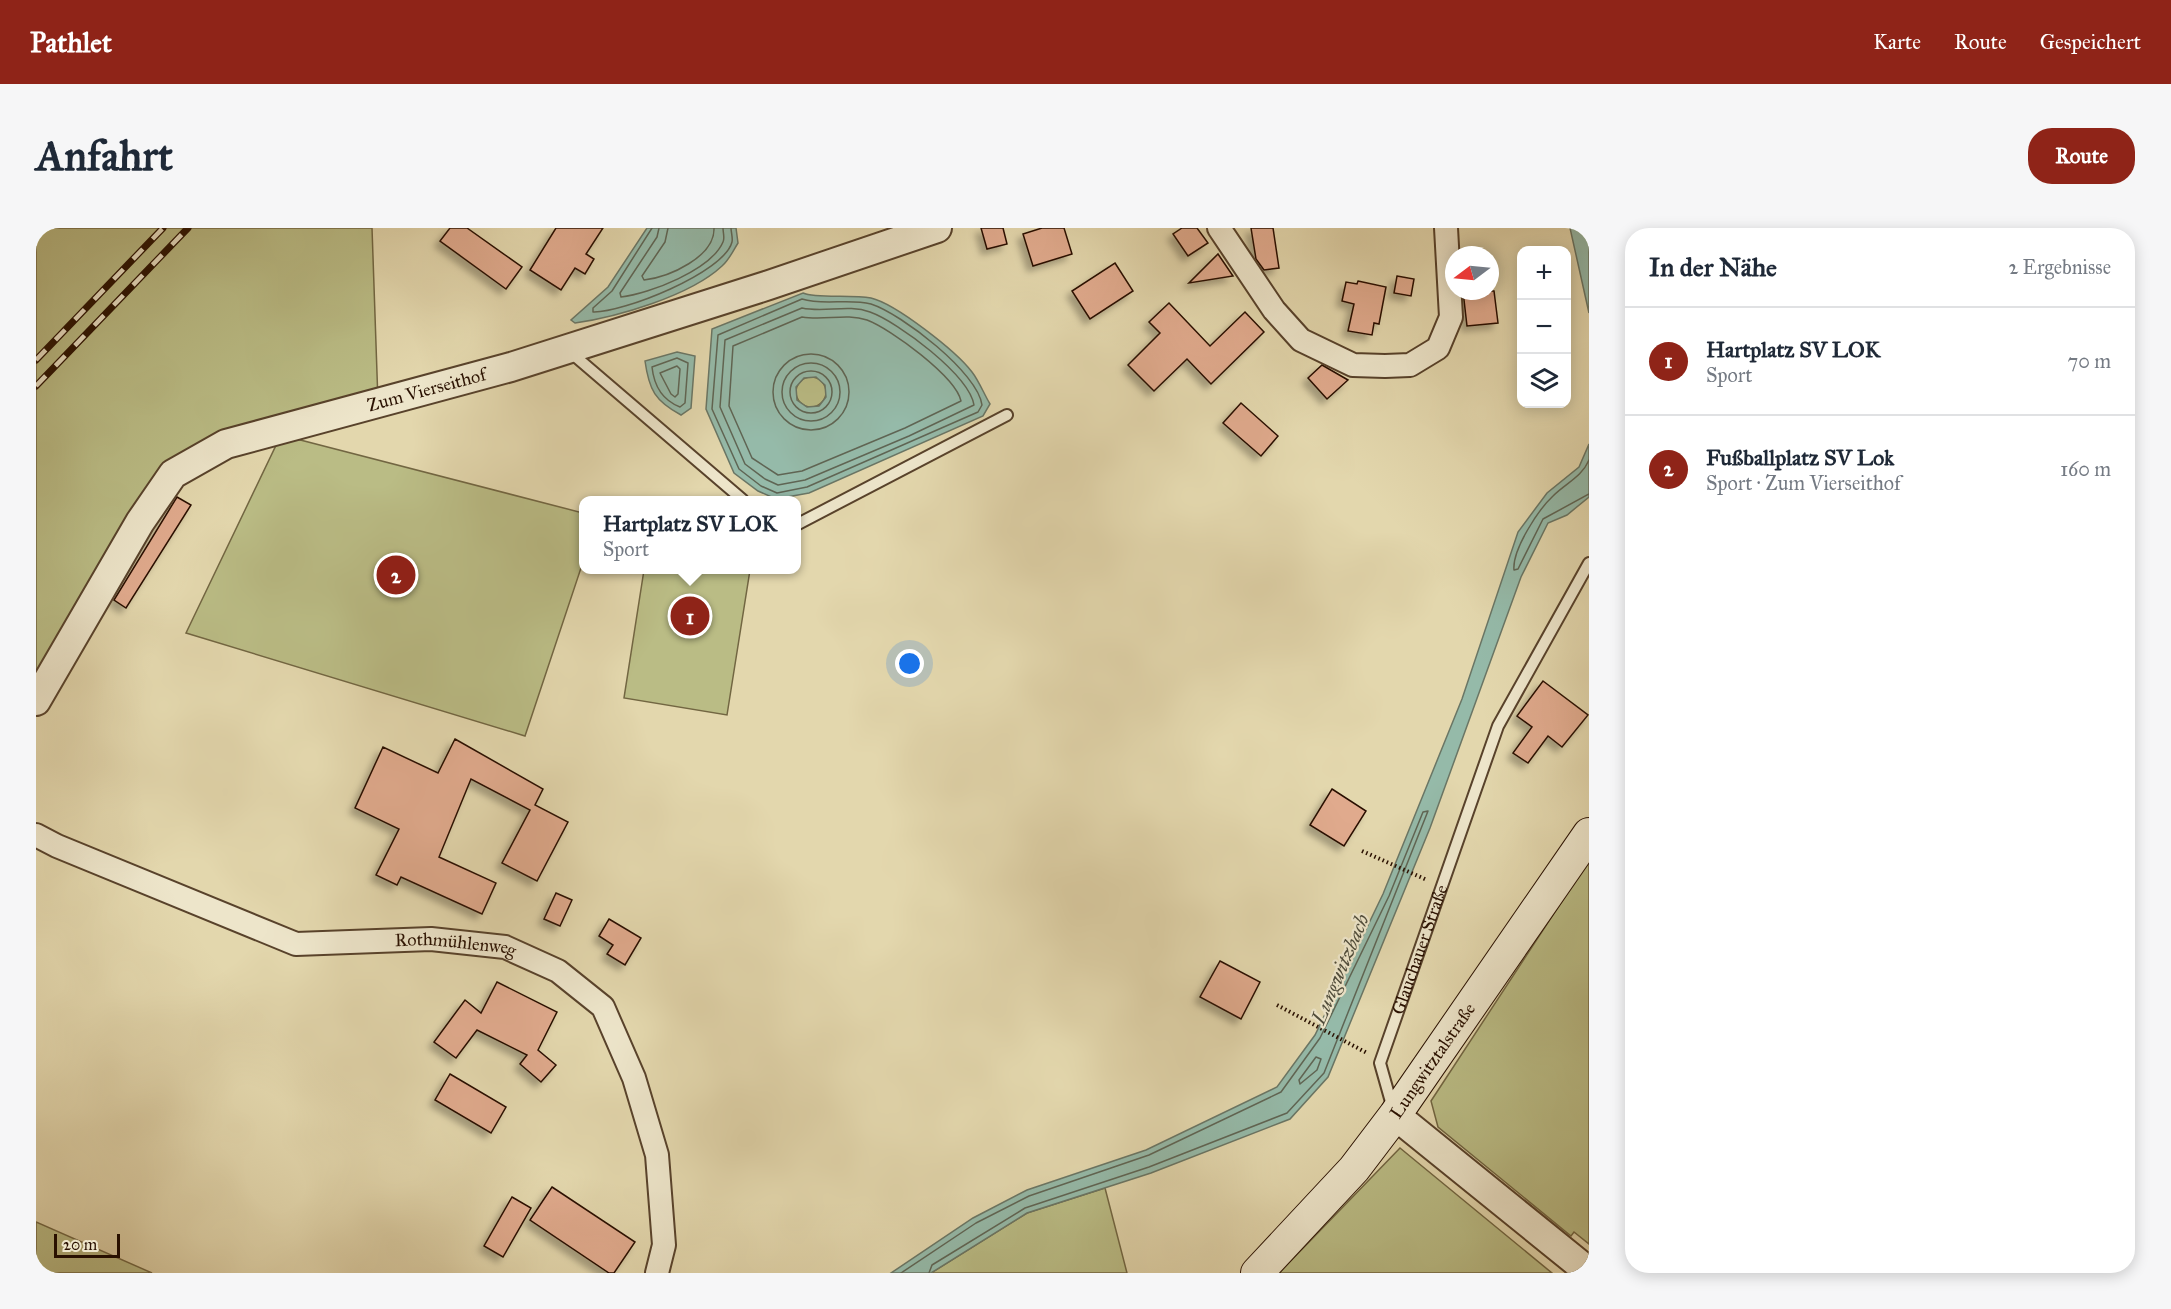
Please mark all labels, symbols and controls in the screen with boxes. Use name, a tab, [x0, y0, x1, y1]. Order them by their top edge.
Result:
text: Pathlet	[30, 25, 112, 60]
text: Karte	[1873, 29, 1921, 55]
text: Route	[1954, 29, 2007, 55]
text: Gespeichert	[2040, 29, 2141, 55]
button: Route	[2028, 128, 2135, 184]
text: Anfahrt	[36, 130, 173, 182]
north arrow	[1445, 246, 1499, 300]
map controls	[1517, 246, 1571, 408]
button: +	[1517, 246, 1571, 300]
text: In der Nähe	[1649, 251, 1777, 283]
text: 2 Ergebnisse	[2008, 255, 2111, 279]
button: −	[1517, 300, 1571, 354]
text: Hartplatz SV LOK	[1706, 336, 1880, 363]
text: 1	[1665, 349, 1672, 373]
text: 70 m	[2068, 349, 2111, 373]
button: layers	[1517, 354, 1571, 408]
street label: Zum Vierseithof	[365, 363, 491, 416]
text: Sport	[1706, 363, 1752, 387]
text: Fußballplatz SV Lok	[1706, 444, 1894, 471]
text: 2	[1664, 457, 1673, 481]
text: 160 m	[2060, 457, 2111, 481]
text: Sport · Zum Vierseithof	[1706, 471, 1901, 495]
popup	[579, 496, 801, 574]
text: Hartplatz SV LOK	[603, 510, 777, 537]
text: Sport	[603, 537, 649, 561]
pin: 2	[376, 552, 416, 598]
pin: 1	[670, 594, 710, 638]
your location	[895, 649, 924, 678]
street label: Glauchauer Straße	[1387, 882, 1453, 1017]
water label: Lungwitzbach	[1306, 910, 1374, 1029]
street label: Rothmühlenweg	[394, 928, 521, 963]
street label: Lungwitztalstraße	[1385, 999, 1480, 1123]
scale bar	[54, 1231, 120, 1258]
text: 20 m	[63, 1235, 97, 1254]

